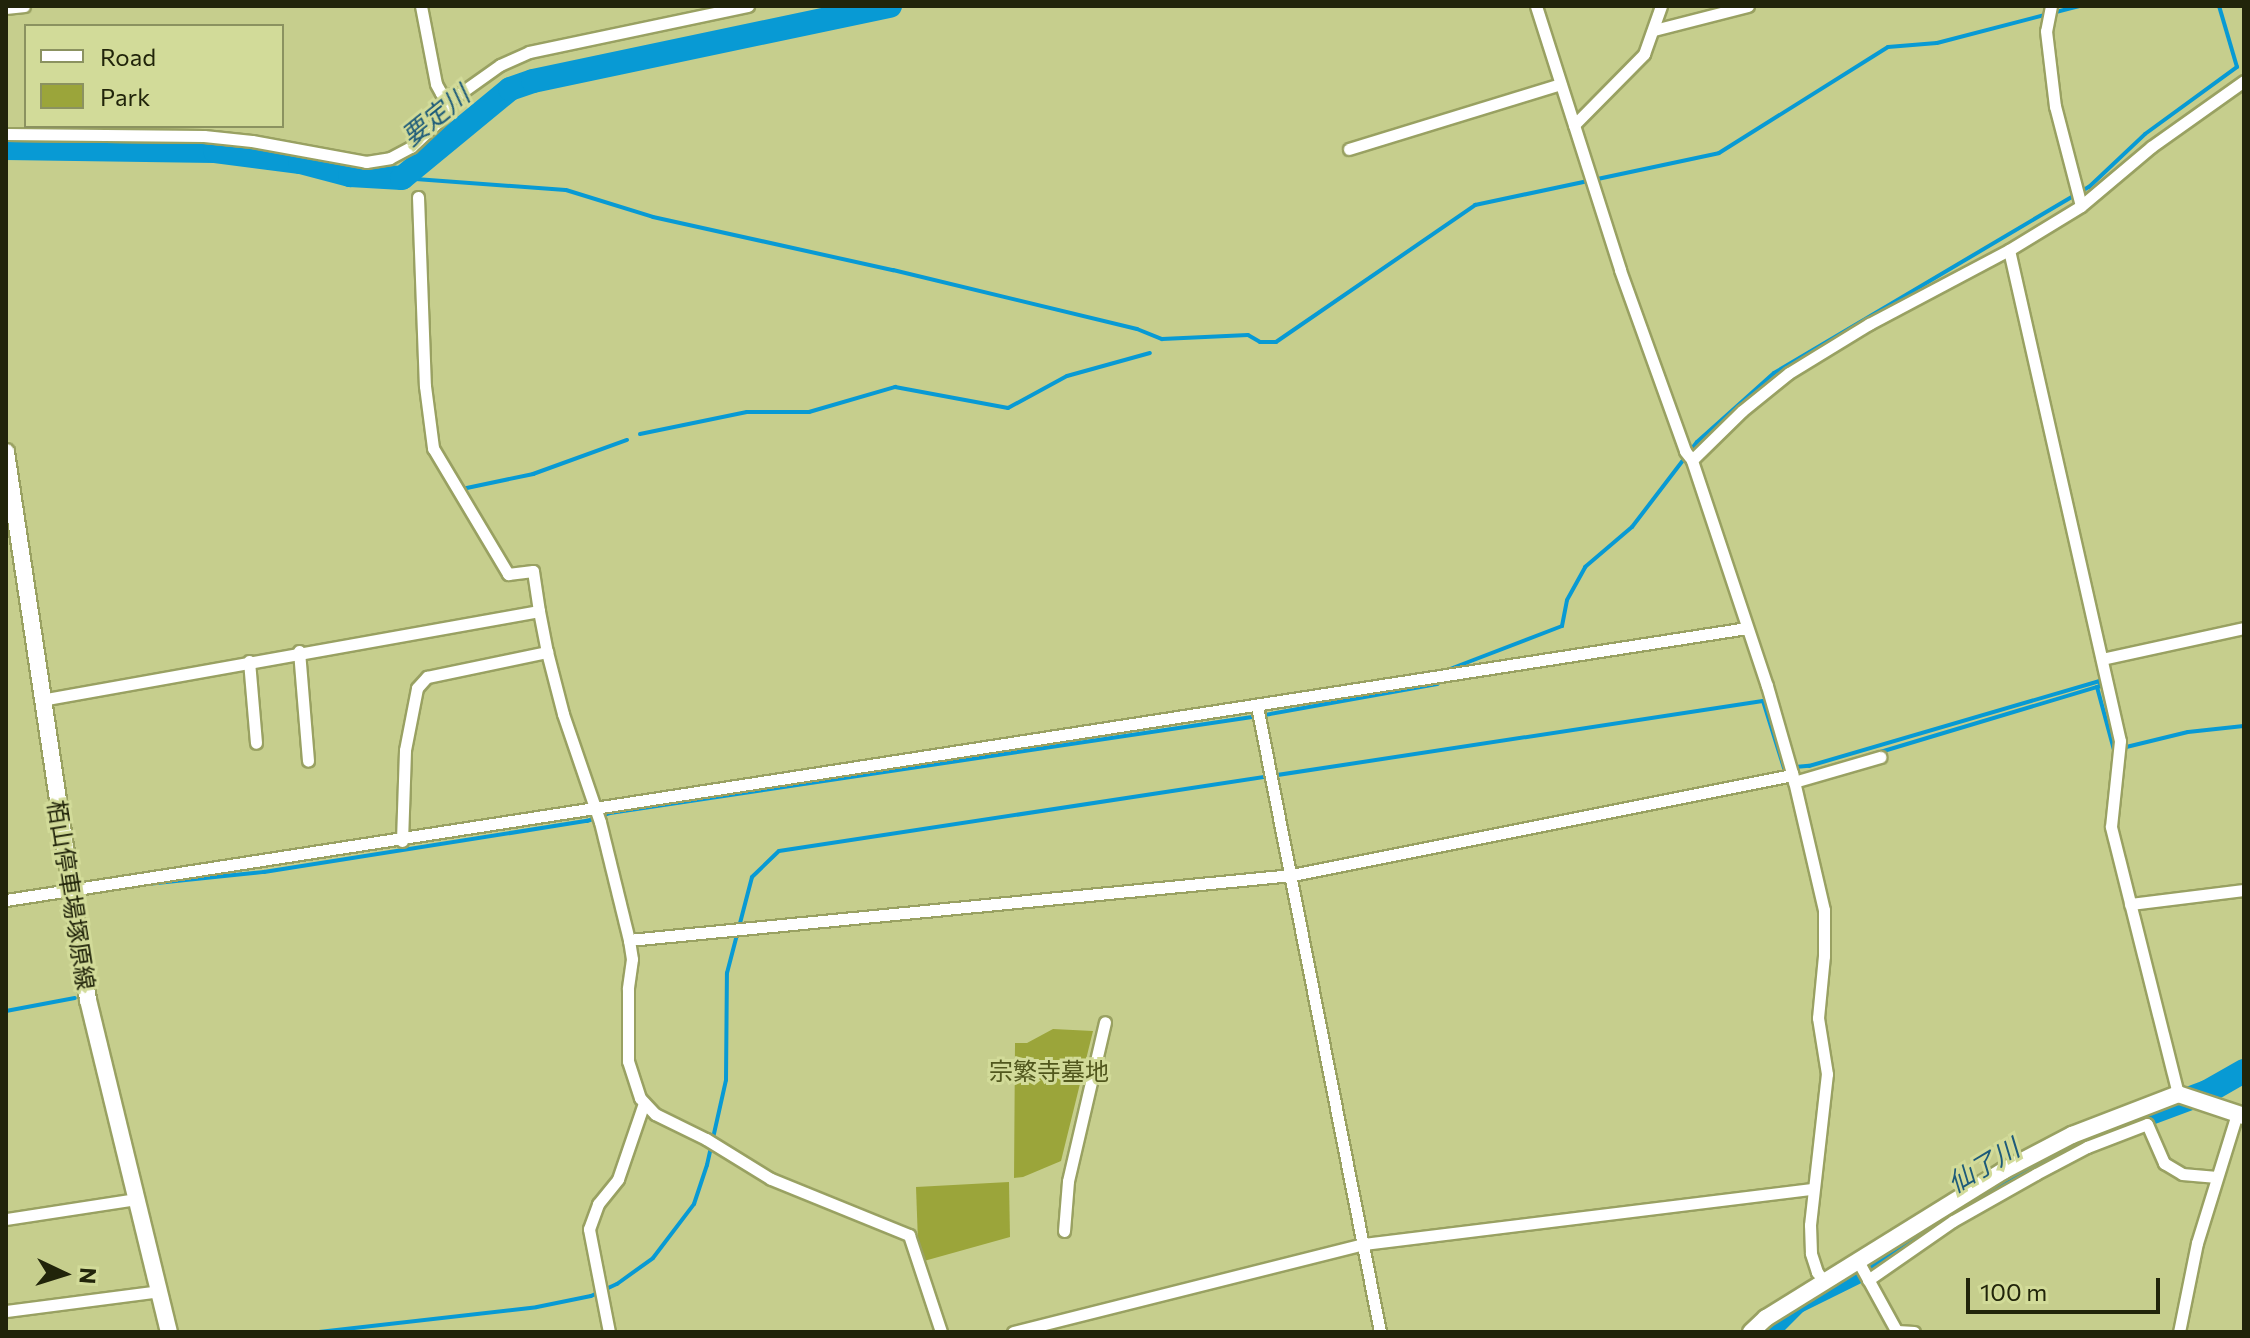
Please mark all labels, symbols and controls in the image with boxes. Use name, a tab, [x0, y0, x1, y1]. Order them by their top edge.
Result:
legend	[24, 24, 284, 128]
text: Road	[100, 42, 156, 71]
water label: 要定川	[395, 78, 475, 152]
text: Park	[100, 82, 150, 111]
street label: 栢山停車場塚原線	[43, 798, 101, 992]
park label: 宗繁寺墓地	[989, 1057, 1109, 1085]
water label: 仙了川	[1942, 1132, 2024, 1198]
north arrow	[24, 1234, 104, 1314]
scale bar	[1970, 1262, 2164, 1312]
text: N	[74, 1267, 102, 1285]
text: 100 m	[1980, 1277, 2047, 1306]

